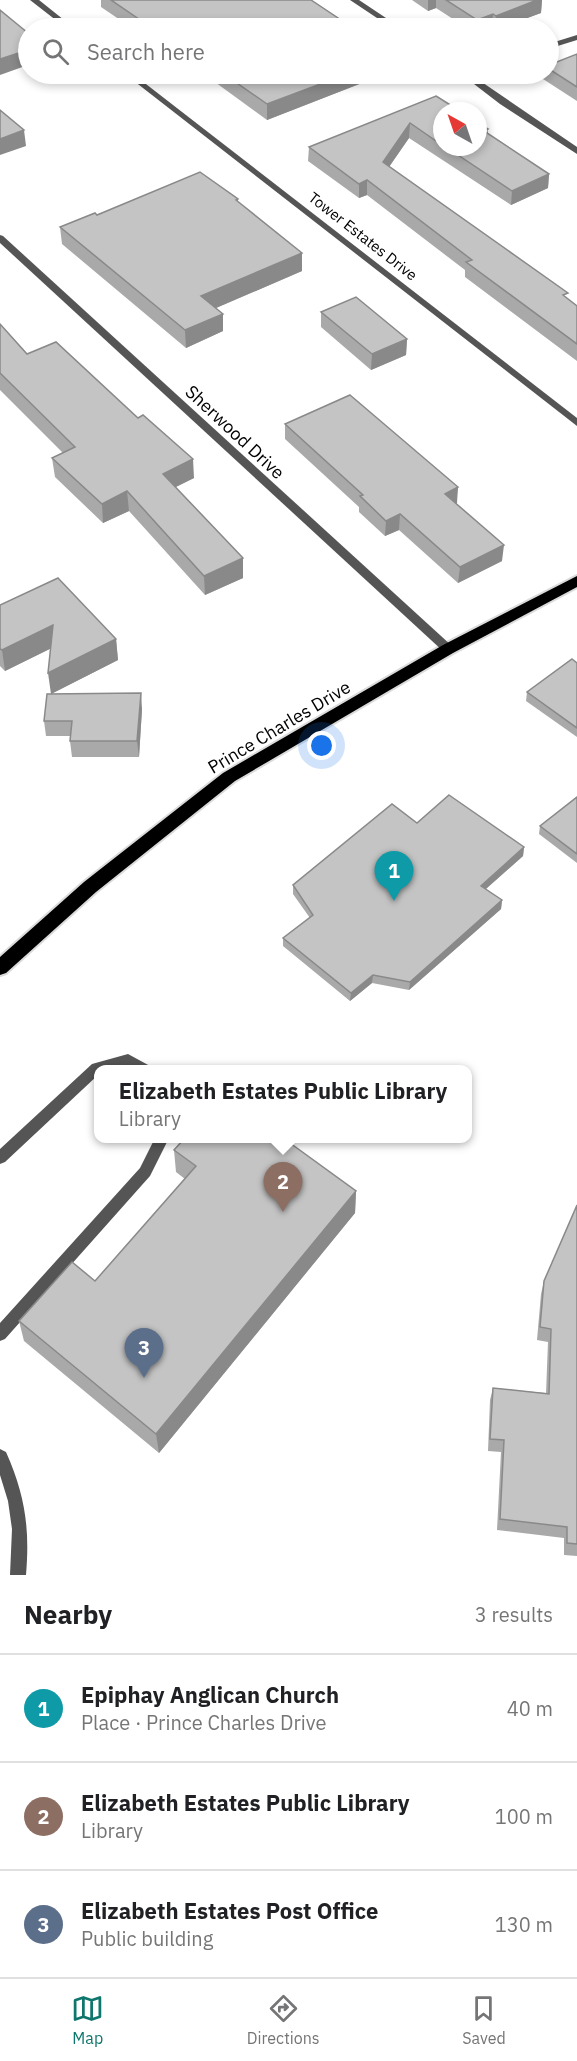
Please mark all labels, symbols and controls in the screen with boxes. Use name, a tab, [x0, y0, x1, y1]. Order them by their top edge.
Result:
search box	[18, 18, 559, 84]
icon: search	[39, 35, 72, 68]
text: Search here	[87, 37, 205, 66]
north arrow	[433, 102, 487, 156]
street label: Tower Estates Drive	[305, 188, 421, 284]
street label: Sherwood Drive	[180, 380, 290, 484]
street label: Prince Charles Drive	[204, 675, 355, 779]
your location	[307, 731, 336, 760]
pin: 1	[374, 852, 414, 901]
popup	[94, 1065, 472, 1143]
text: Elizabeth Estates Public Library	[119, 1076, 447, 1105]
text: Library	[119, 1105, 181, 1132]
pin: 2	[264, 1162, 302, 1212]
pin: 3	[124, 1328, 164, 1378]
text: Nearby	[24, 1597, 112, 1631]
text: 3 results	[475, 1601, 553, 1628]
text: Epiphay Anglican Church	[81, 1680, 339, 1709]
text: 1	[38, 1695, 50, 1722]
text: 40 m	[507, 1695, 553, 1722]
text: Place · Prince Charles Drive	[81, 1709, 326, 1736]
text: Elizabeth Estates Public Library	[81, 1788, 409, 1817]
text: 2	[38, 1803, 50, 1830]
text: 100 m	[495, 1803, 553, 1830]
text: Library	[81, 1817, 143, 1844]
text: Elizabeth Estates Post Office	[81, 1896, 378, 1925]
text: 3	[38, 1911, 50, 1938]
text: 130 m	[495, 1911, 553, 1938]
text: Public building	[81, 1925, 213, 1952]
tab: Map	[71, 1992, 104, 2048]
tab: Directions	[247, 1992, 320, 2048]
tab: Saved	[462, 1992, 506, 2048]

